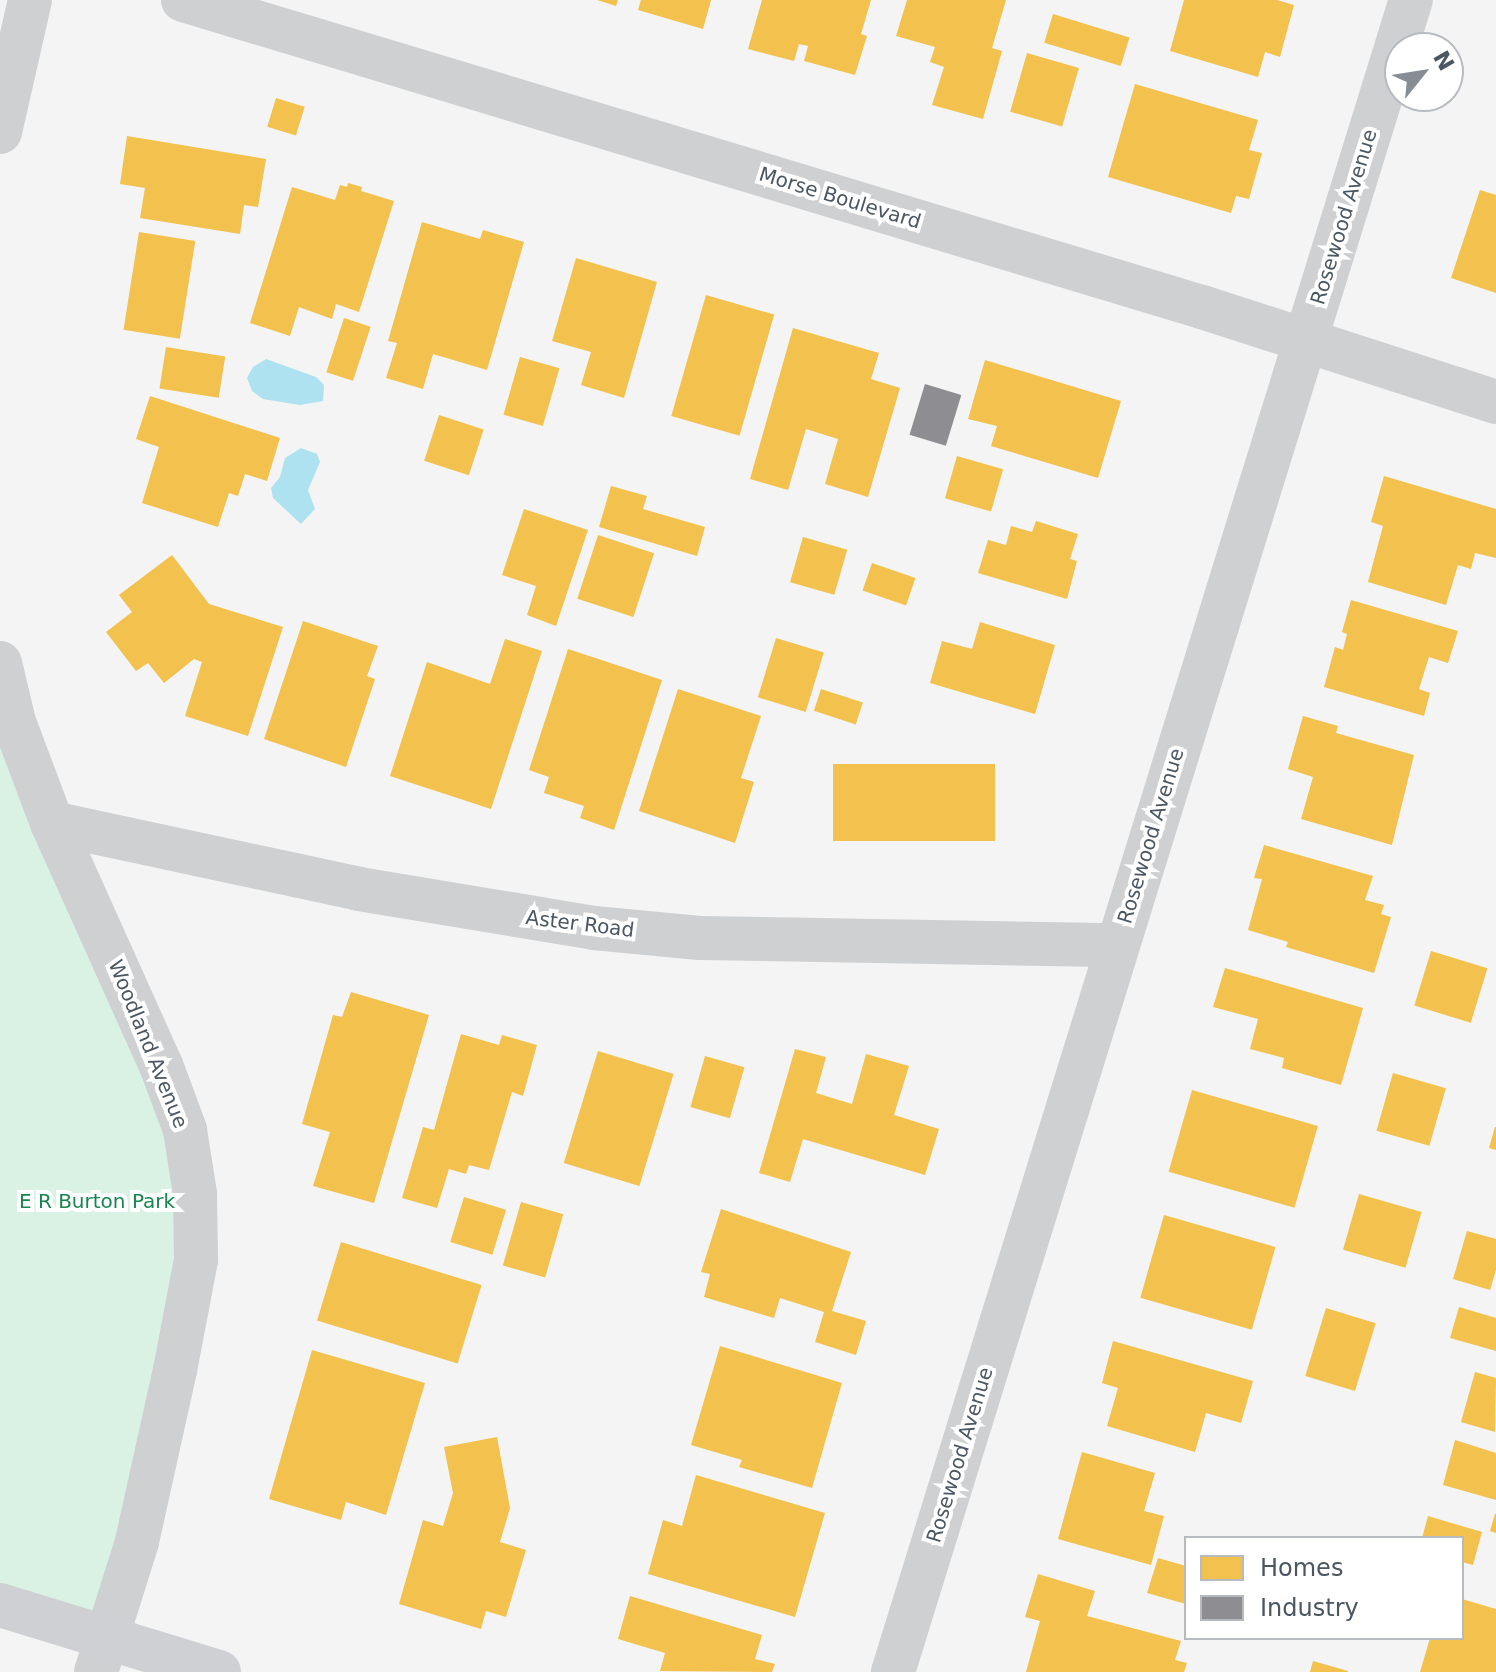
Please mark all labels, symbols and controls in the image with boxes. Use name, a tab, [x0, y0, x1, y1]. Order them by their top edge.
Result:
north arrow	[1384, 32, 1464, 112]
text: N	[1428, 47, 1459, 75]
street label: Rosewood Avenue	[1306, 126, 1382, 308]
street label: Morse Boulevard	[756, 162, 924, 234]
street label: Rosewood Avenue	[1113, 745, 1189, 927]
street label: Aster Road	[524, 905, 636, 943]
street label: Woodland Avenue	[103, 956, 193, 1132]
park label: E R Burton Park	[19, 1189, 175, 1213]
street label: Rosewood Avenue	[922, 1364, 998, 1546]
legend	[1184, 1536, 1464, 1640]
text: Homes	[1260, 1554, 1343, 1582]
text: Industry	[1260, 1594, 1359, 1622]

